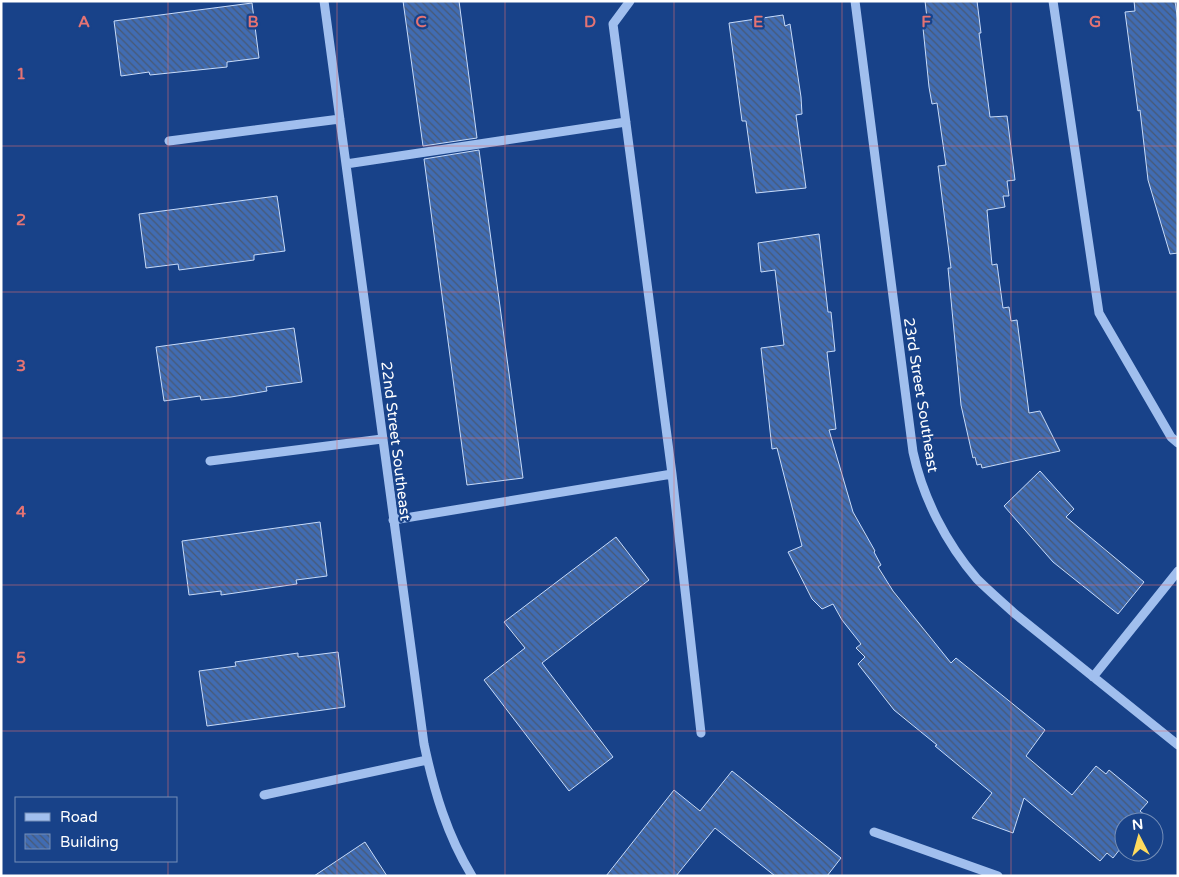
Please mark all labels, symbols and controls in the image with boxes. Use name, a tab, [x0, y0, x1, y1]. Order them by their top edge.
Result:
text: A	[78, 12, 90, 32]
text: B	[247, 12, 259, 32]
text: C	[415, 12, 427, 32]
text: D	[584, 12, 596, 32]
text: E	[753, 12, 763, 32]
text: F	[921, 12, 931, 32]
text: G	[1089, 12, 1101, 32]
text: 1	[16, 64, 26, 84]
text: 2	[16, 210, 26, 230]
street label: 23rd Street Southeast	[900, 316, 942, 474]
text: 3	[16, 356, 26, 376]
street label: 22nd Street Southeast	[377, 360, 415, 522]
text: 4	[16, 502, 26, 522]
text: 5	[16, 648, 26, 668]
legend	[15, 797, 178, 862]
text: Road	[60, 808, 98, 826]
north arrow	[1114, 812, 1164, 862]
text: N	[1131, 816, 1144, 834]
text: Building	[60, 833, 119, 851]

